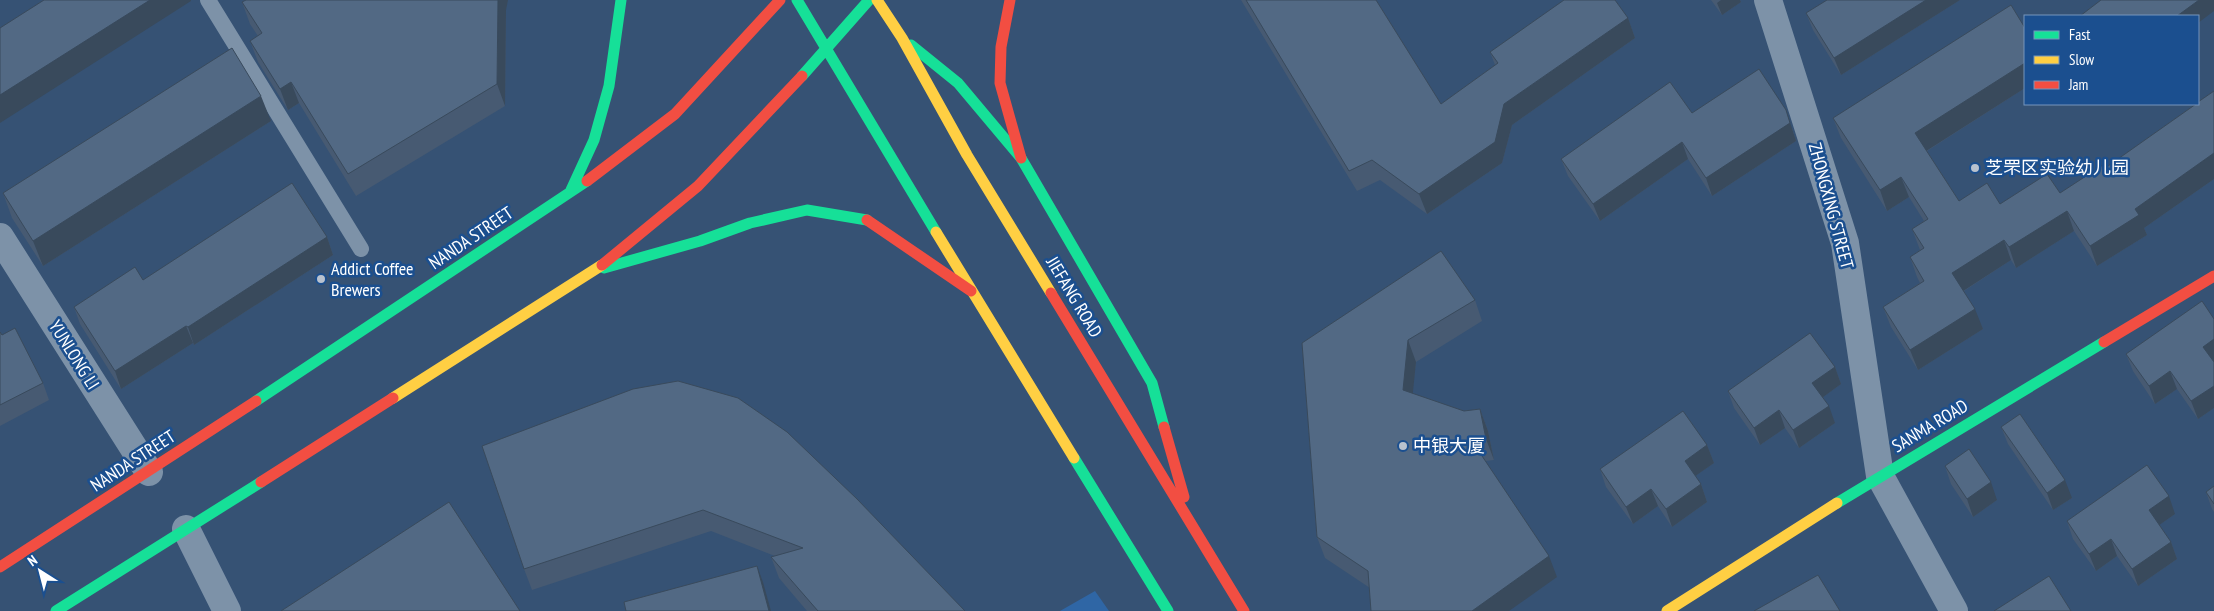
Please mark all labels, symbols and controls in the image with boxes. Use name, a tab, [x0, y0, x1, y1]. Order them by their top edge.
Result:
legend	[2024, 15, 2199, 105]
text: Fast	[2069, 25, 2090, 44]
text: Slow	[2069, 50, 2094, 69]
text: Jam	[2068, 75, 2088, 94]
street label: ZHONGXING STREET	[1804, 140, 1859, 271]
place label: 芝罘区实验幼儿园	[1985, 156, 2129, 179]
marker: 芝罘区实验幼儿园	[1969, 162, 1981, 174]
street label: NANDA STREET	[424, 201, 517, 274]
street label: JIEFANG ROAD	[1041, 251, 1108, 341]
place label: Addict Coffee Brewers	[331, 257, 413, 301]
marker: Addict Coffee Brewers	[315, 273, 327, 285]
street label: YUNLONG LI	[44, 316, 105, 394]
street label: SANMA ROAD	[1888, 394, 1972, 457]
street label: NANDA STREET	[86, 425, 179, 497]
place label: 中银大厦	[1413, 434, 1485, 457]
marker: 中银大厦	[1397, 440, 1409, 452]
north arrow	[15, 546, 65, 596]
text: N	[24, 551, 41, 570]

